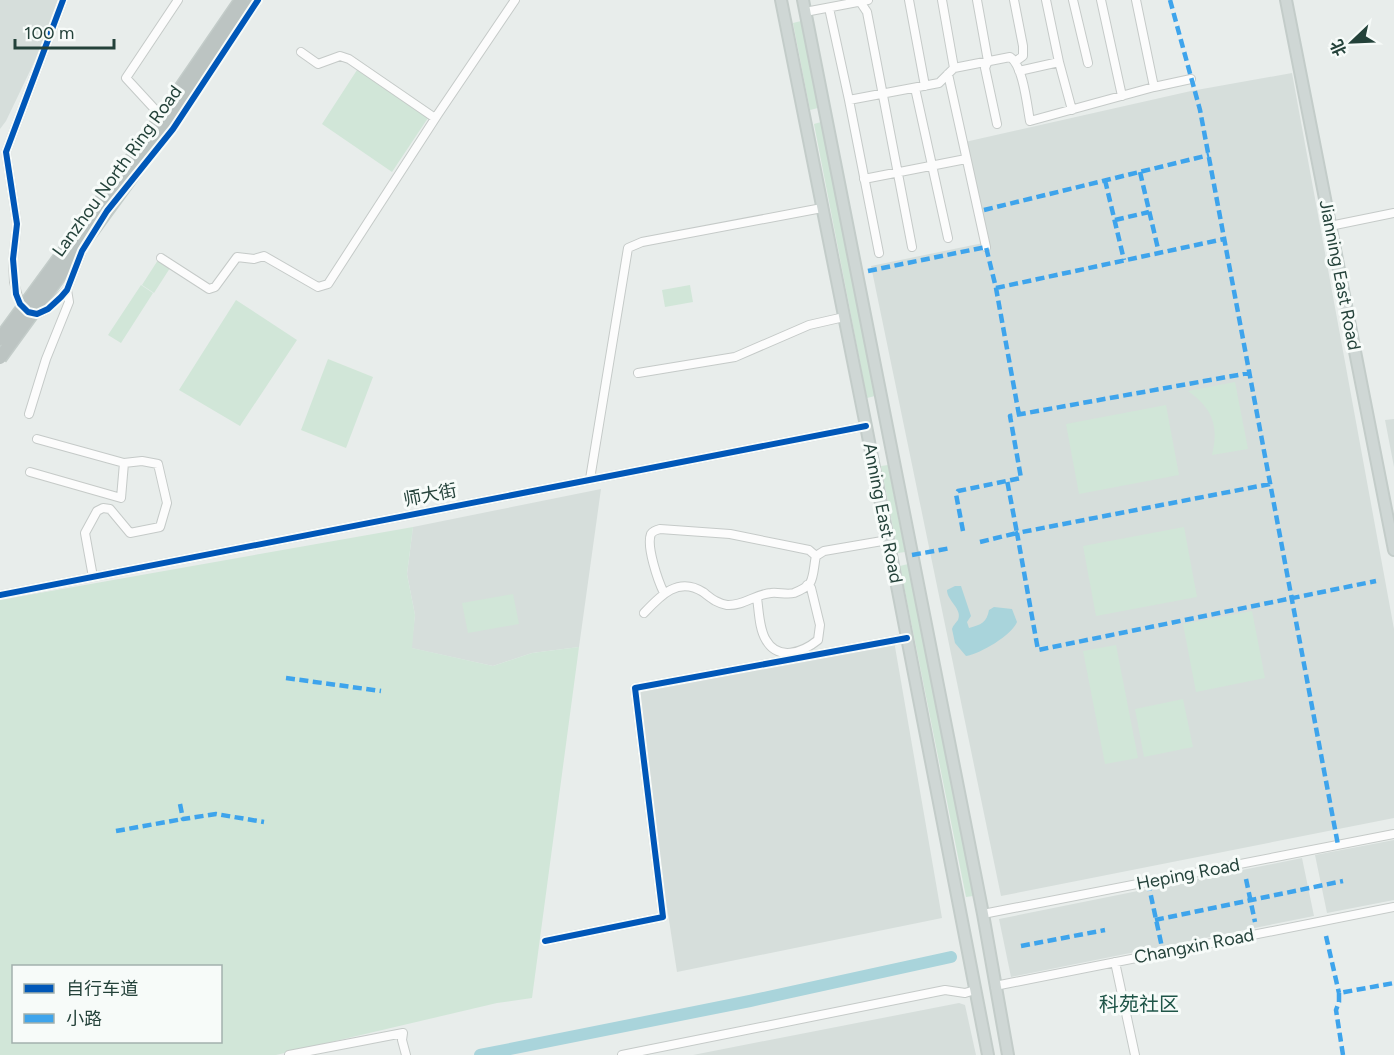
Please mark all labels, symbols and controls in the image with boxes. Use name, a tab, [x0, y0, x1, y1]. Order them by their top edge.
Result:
scale bar	[15, 12, 114, 50]
north arrow	[1322, 12, 1382, 72]
text: 100 m	[24, 22, 74, 44]
text: 北	[1327, 37, 1351, 59]
street label: Lanzhou North Ring Road	[48, 81, 186, 261]
street label: Jianning East Road	[1315, 198, 1365, 352]
street label: Anning East Road	[859, 441, 907, 585]
street label: 师大街	[401, 479, 459, 511]
street label: Heping Road	[1135, 853, 1241, 895]
street label: Changxin Road	[1132, 924, 1256, 968]
legend	[12, 965, 222, 1043]
text: 自行车道	[66, 978, 138, 1000]
district label: 科苑社区	[1099, 992, 1179, 1016]
text: 小路	[66, 1008, 102, 1030]

